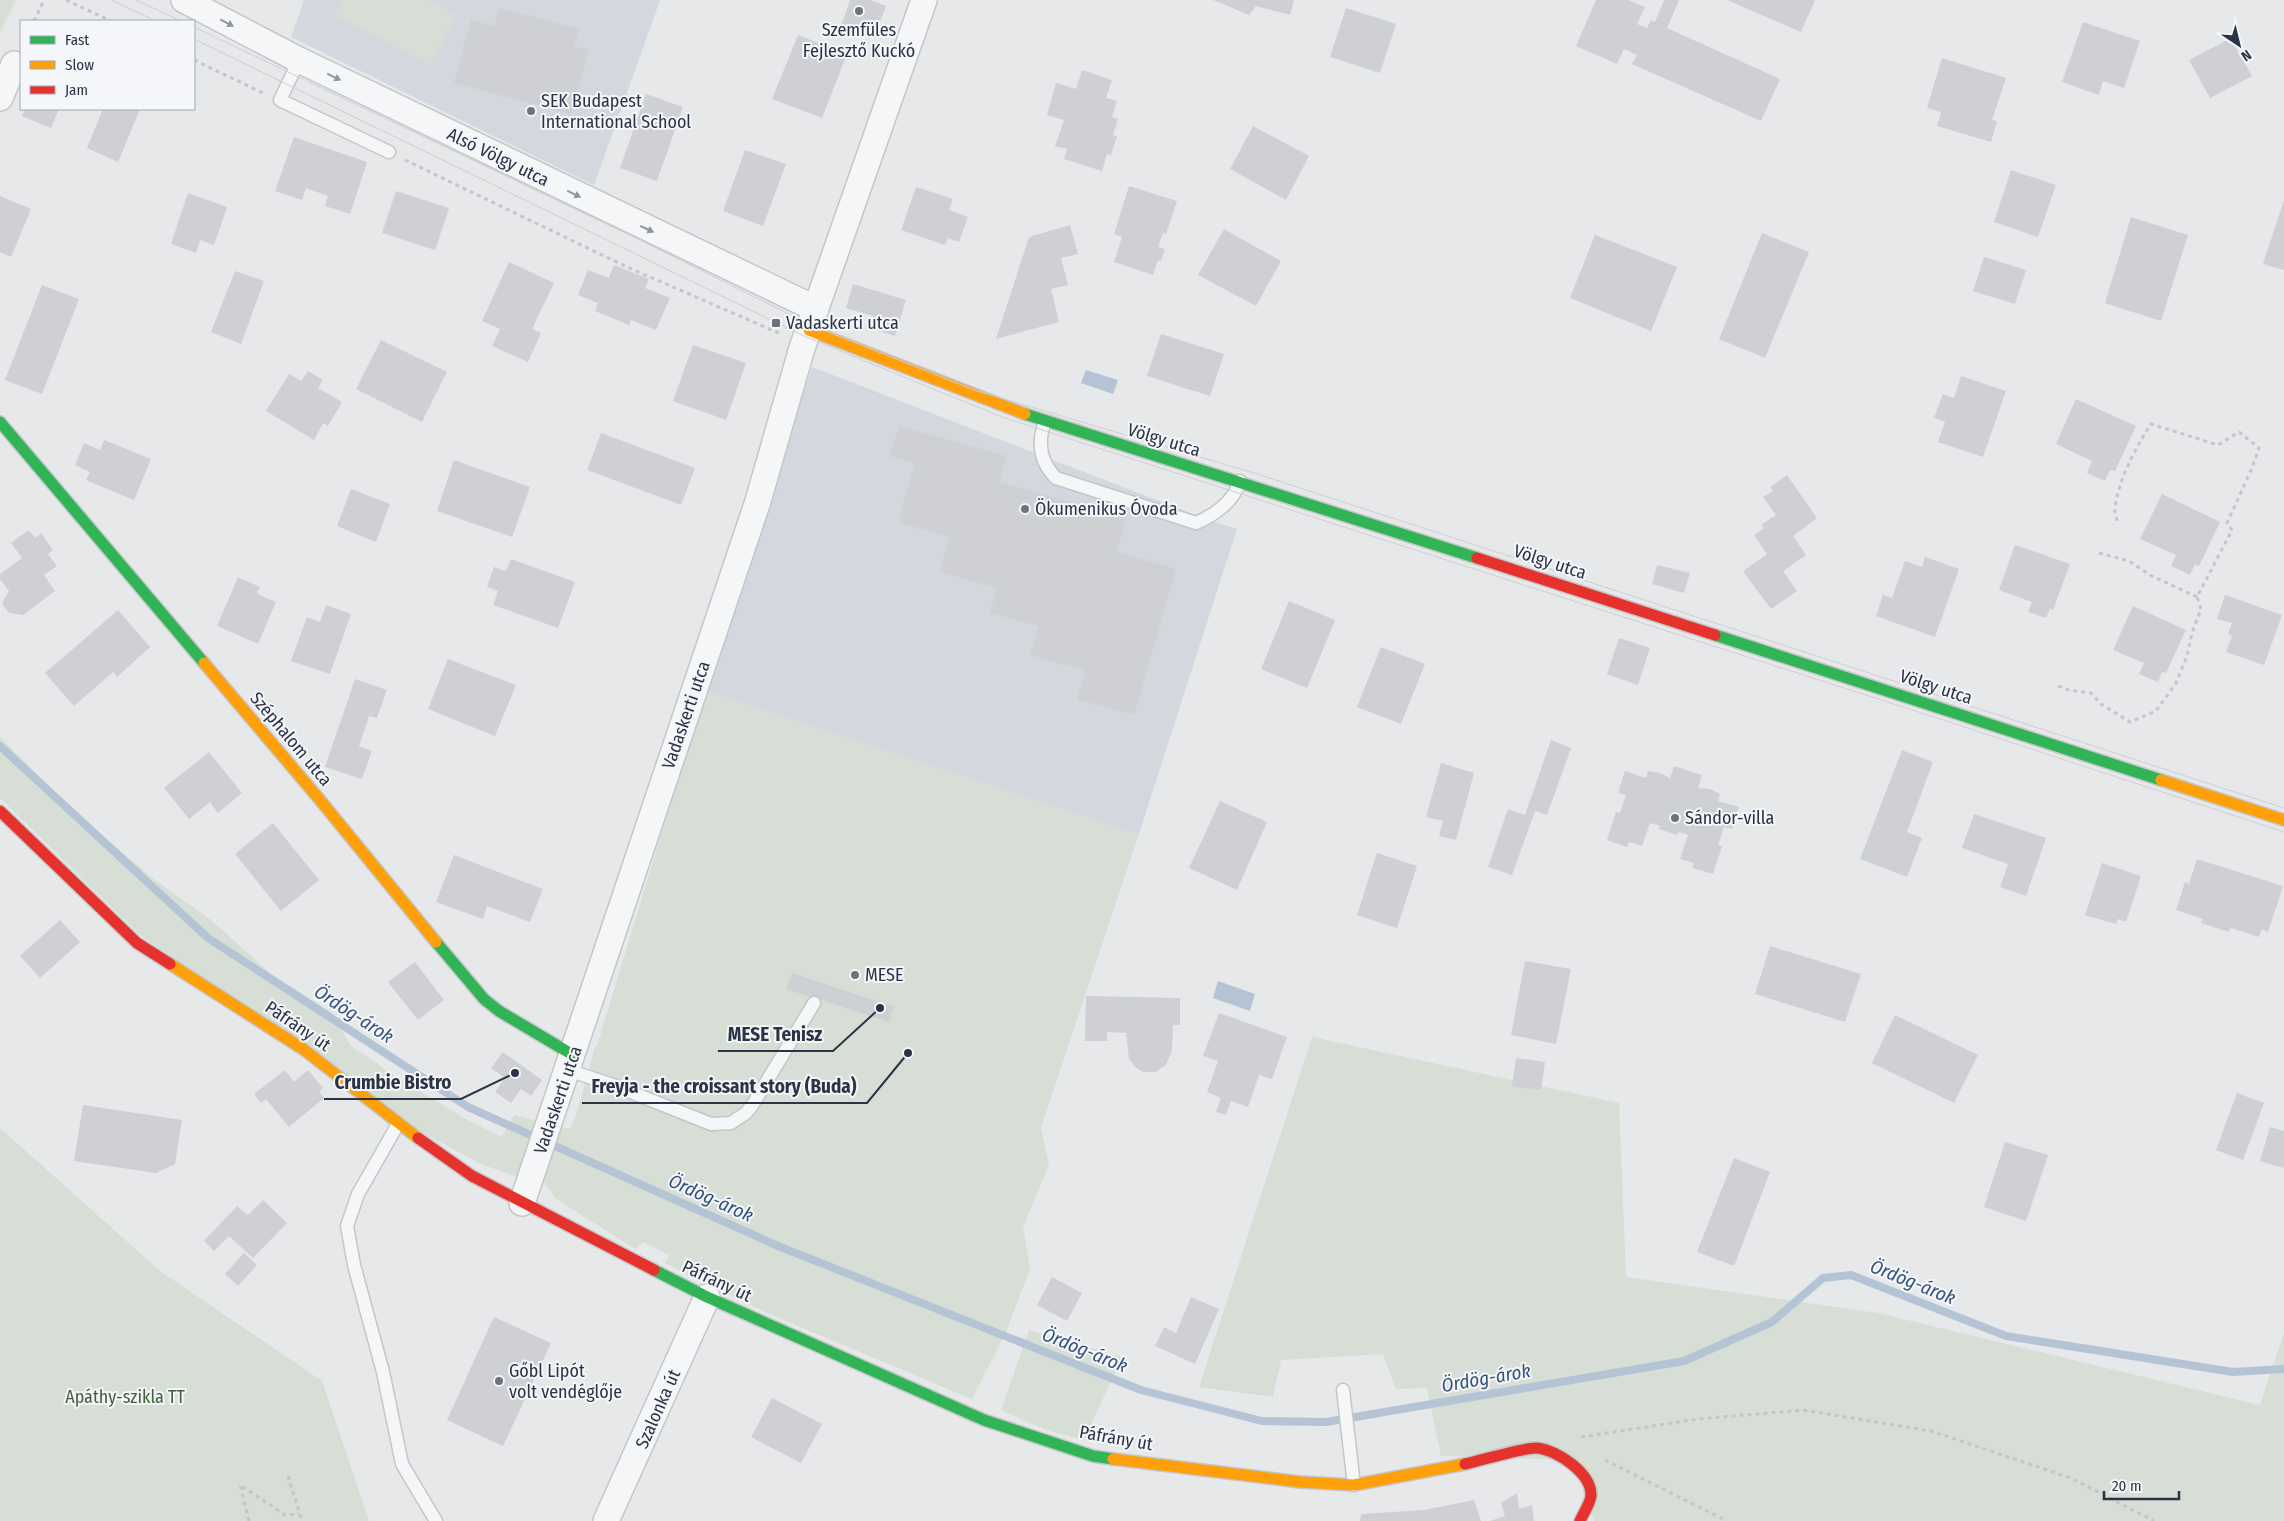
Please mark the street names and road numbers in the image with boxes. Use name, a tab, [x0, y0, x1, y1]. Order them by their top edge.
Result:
street label: Alsó Völgy utca	[443, 123, 553, 191]
street label: Völgy utca	[1125, 419, 1203, 462]
street label: Völgy utca	[1511, 540, 1589, 584]
street label: Vadaskerti utca	[657, 658, 715, 772]
street label: Völgy utca	[1897, 665, 1975, 709]
street label: Széphalom utca	[245, 688, 337, 791]
street label: Páfrány út	[261, 996, 335, 1056]
street label: Vadaskerti utca	[529, 1043, 587, 1157]
street label: Páfrány út	[679, 1255, 755, 1307]
street label: Szalonka út	[631, 1366, 685, 1452]
street label: Páfrány út	[1078, 1421, 1155, 1455]

